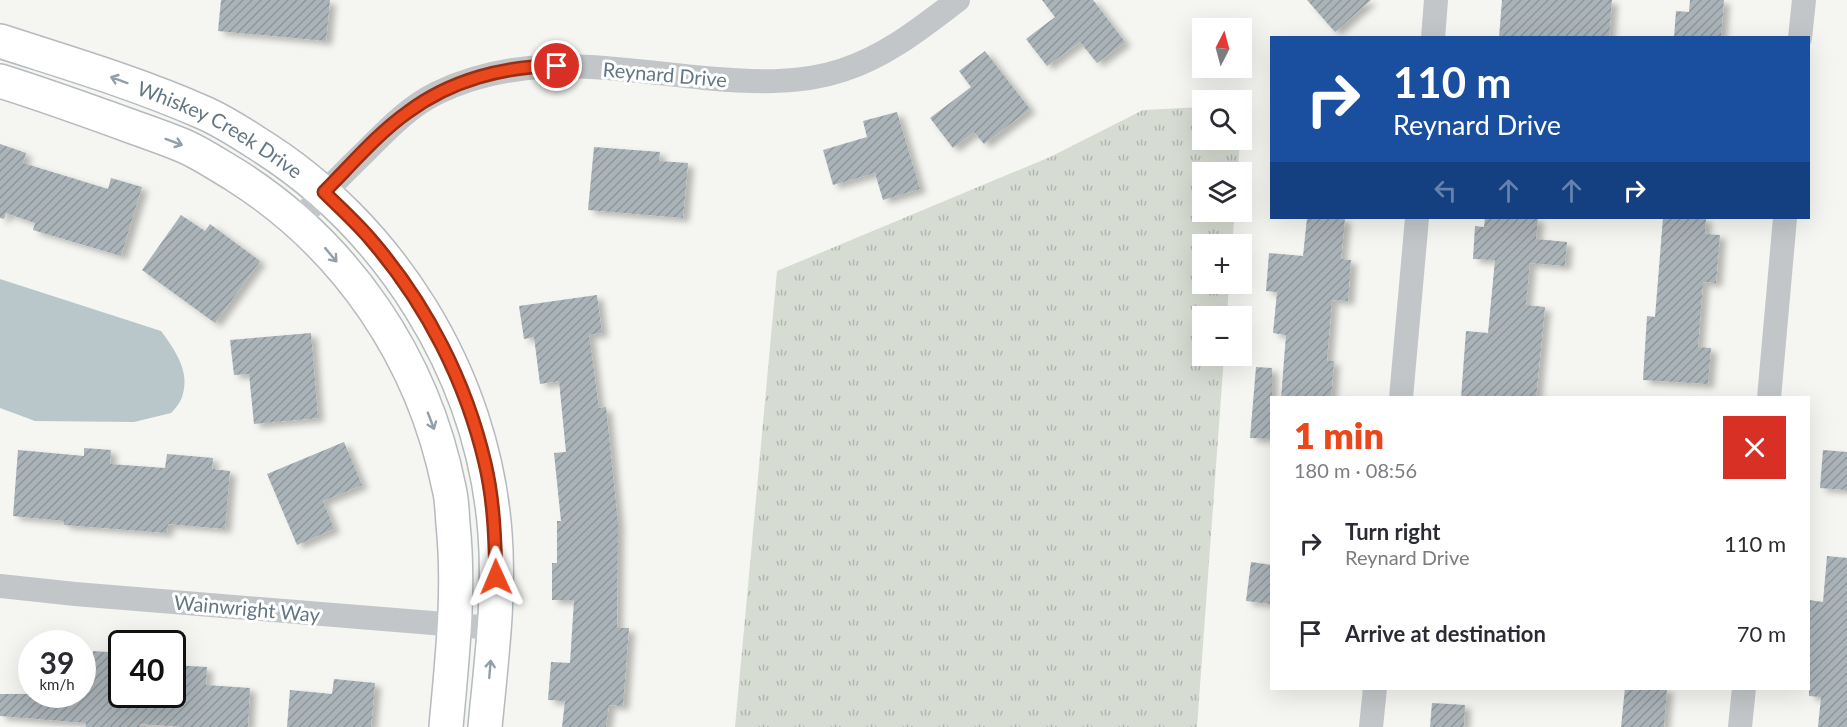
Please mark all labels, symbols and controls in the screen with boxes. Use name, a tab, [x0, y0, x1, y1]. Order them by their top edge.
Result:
north arrow	[1192, 18, 1252, 78]
map controls	[1192, 18, 1252, 366]
pin	[531, 40, 582, 91]
icon: arrive	[540, 49, 573, 82]
street label: Reynard Drive	[602, 57, 728, 91]
text: 110 m	[1393, 57, 1511, 107]
icon: right	[1294, 60, 1372, 138]
one-way arrow	[111, 73, 129, 84]
street label: Whiskey Creek Drive	[134, 75, 307, 183]
button: search	[1192, 90, 1252, 150]
text: Reynard Drive	[1393, 108, 1561, 141]
one-way arrow	[164, 138, 183, 149]
button: layers	[1192, 162, 1252, 222]
icon: left	[1429, 174, 1462, 207]
icon: ahead	[1492, 174, 1525, 207]
icon: ahead	[1555, 174, 1588, 207]
icon: right	[1618, 174, 1651, 207]
button: +	[1192, 234, 1252, 294]
one-way arrow	[324, 247, 338, 262]
button: −	[1192, 306, 1252, 366]
one-way arrow	[426, 411, 437, 430]
text: 1 min	[1294, 413, 1384, 457]
button: close	[1723, 416, 1786, 479]
text: 180 m · 08:56	[1294, 458, 1417, 482]
text: Turn right	[1345, 518, 1440, 545]
icon: right	[1294, 527, 1327, 560]
text: 110 m	[1724, 530, 1786, 557]
position arrow	[464, 545, 528, 609]
text: Reynard Drive	[1345, 545, 1469, 569]
street label: Wainwright Way	[173, 590, 322, 626]
icon: arrive	[1294, 617, 1327, 650]
text: Arrive at destination	[1345, 620, 1546, 647]
text: 70 m	[1737, 620, 1786, 647]
speed limit sign: 40	[108, 630, 186, 708]
text: 39	[40, 644, 74, 680]
one-way arrow	[485, 659, 496, 679]
text: km/h	[39, 675, 75, 693]

